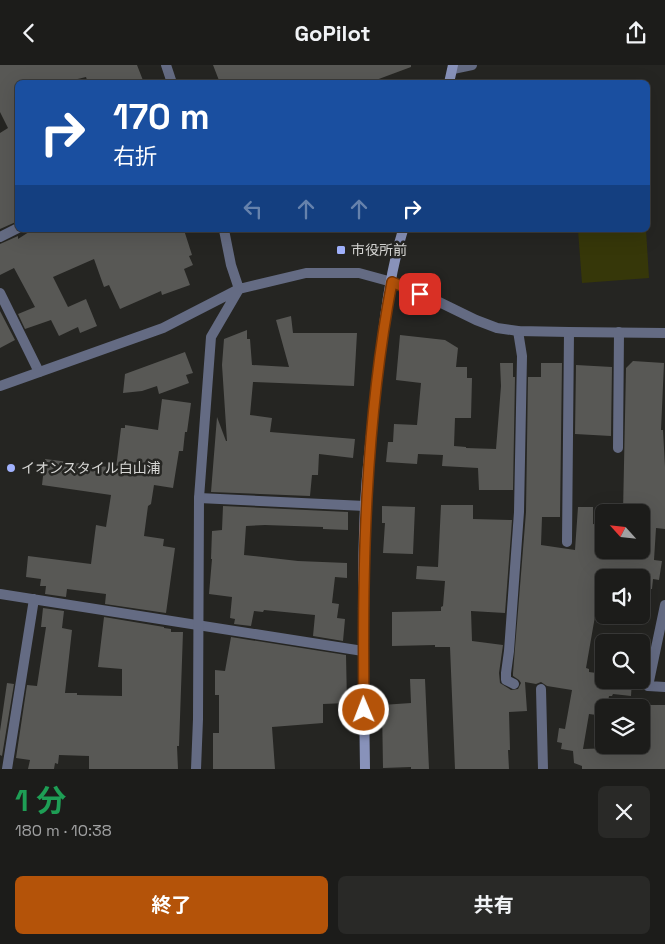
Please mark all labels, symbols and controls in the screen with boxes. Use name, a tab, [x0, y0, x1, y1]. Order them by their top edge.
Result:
icon: back	[15, 19, 43, 47]
text: GoPilot	[294, 19, 371, 47]
icon: share	[622, 19, 650, 47]
text: 170 m	[113, 95, 210, 139]
icon: right	[30, 100, 95, 165]
text: 右折	[113, 142, 157, 170]
icon: left	[239, 195, 267, 223]
icon: ahead	[292, 195, 320, 223]
icon: ahead	[345, 195, 373, 223]
icon: right	[398, 195, 426, 223]
place label: 市役所前	[351, 241, 407, 259]
marker: 市役所前	[335, 244, 347, 256]
pin	[399, 273, 441, 315]
icon: arrive	[406, 280, 434, 308]
place label: イオンスタイル白山浦	[21, 459, 161, 477]
marker: イオンスタイル白山浦	[5, 462, 17, 474]
north arrow	[595, 504, 650, 559]
map controls	[595, 504, 650, 754]
button: sound	[595, 569, 650, 624]
button: search	[595, 634, 650, 689]
position arrow	[337, 683, 389, 735]
button: layers	[595, 699, 650, 754]
text: 1 分	[15, 781, 66, 820]
button: close	[598, 786, 650, 838]
text: 180 m · 10:38	[15, 820, 112, 841]
button: 終了	[15, 876, 328, 934]
button: 共有	[338, 876, 650, 934]

